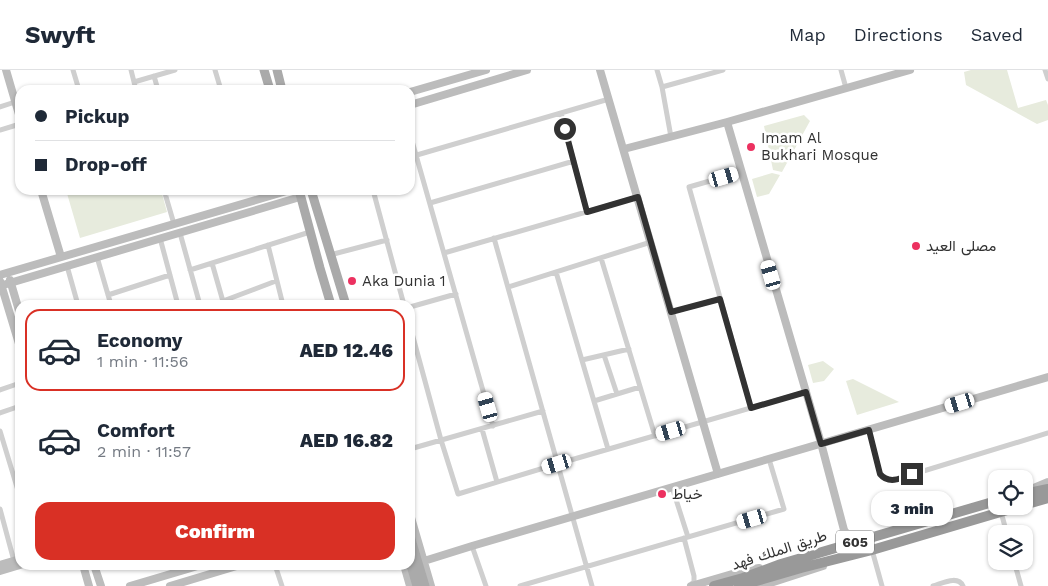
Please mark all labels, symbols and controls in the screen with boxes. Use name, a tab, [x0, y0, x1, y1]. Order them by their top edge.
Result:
text: Swyft	[25, 21, 95, 49]
text: Map	[789, 24, 826, 45]
text: Directions	[854, 24, 943, 45]
text: Saved	[971, 24, 1023, 45]
text: Pickup	[65, 105, 129, 128]
route start	[554, 118, 576, 140]
place label: Imam Al Bukhari Mosque	[761, 129, 878, 164]
marker: Imam Al Bukhari Mosque	[745, 141, 757, 153]
text: Drop-off	[65, 153, 147, 176]
car	[707, 166, 740, 188]
place label: مصلى العيد	[926, 237, 996, 256]
marker: مصلى العيد	[910, 240, 922, 252]
car	[759, 259, 782, 291]
place label: Aka Dunia 1	[362, 272, 446, 290]
marker: Aka Dunia 1	[346, 275, 358, 287]
icon: car	[37, 328, 82, 373]
text: Economy	[97, 329, 182, 352]
text: AED 12.46	[300, 339, 393, 362]
text: 1 min · 11:56	[97, 352, 189, 371]
car	[476, 391, 499, 423]
car	[943, 391, 976, 415]
icon: car	[37, 418, 82, 463]
text: Comfort	[97, 419, 175, 442]
car	[654, 420, 687, 442]
text: AED 16.82	[300, 429, 393, 452]
text: 2 min · 11:57	[97, 442, 191, 461]
car	[540, 452, 573, 476]
route end	[901, 463, 923, 485]
map controls	[988, 470, 1033, 570]
button: locate	[988, 470, 1033, 515]
place label: خياط	[672, 485, 703, 503]
marker: خياط	[656, 488, 668, 500]
callout: 3 min	[871, 492, 953, 526]
text: 3 min	[890, 499, 934, 518]
button: Confirm	[35, 502, 395, 560]
car	[735, 508, 768, 530]
button: layers	[988, 525, 1033, 570]
street label: طريق الملك فهد	[729, 526, 829, 575]
road number: 605	[836, 531, 874, 554]

